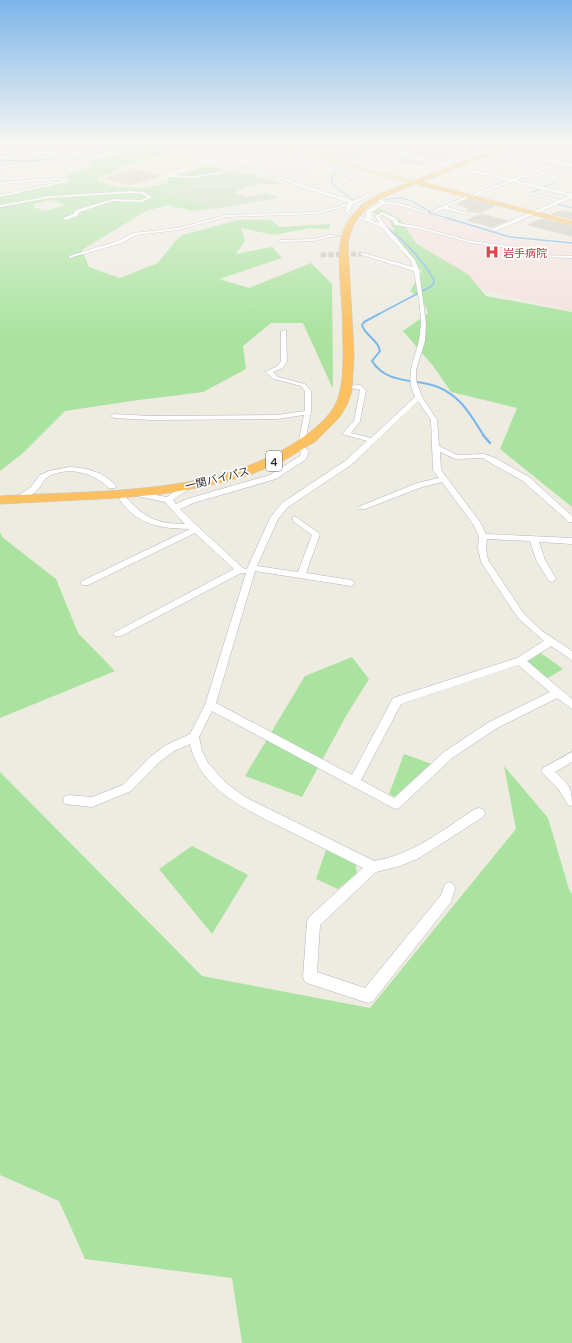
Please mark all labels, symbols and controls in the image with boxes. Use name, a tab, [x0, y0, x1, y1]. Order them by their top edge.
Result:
hospital icon: 岩手病院	[484, 244, 500, 260]
place label: 岩手病院	[503, 246, 547, 259]
road number: 4	[266, 451, 282, 471]
street label: 一関バイパス	[184, 464, 250, 492]

